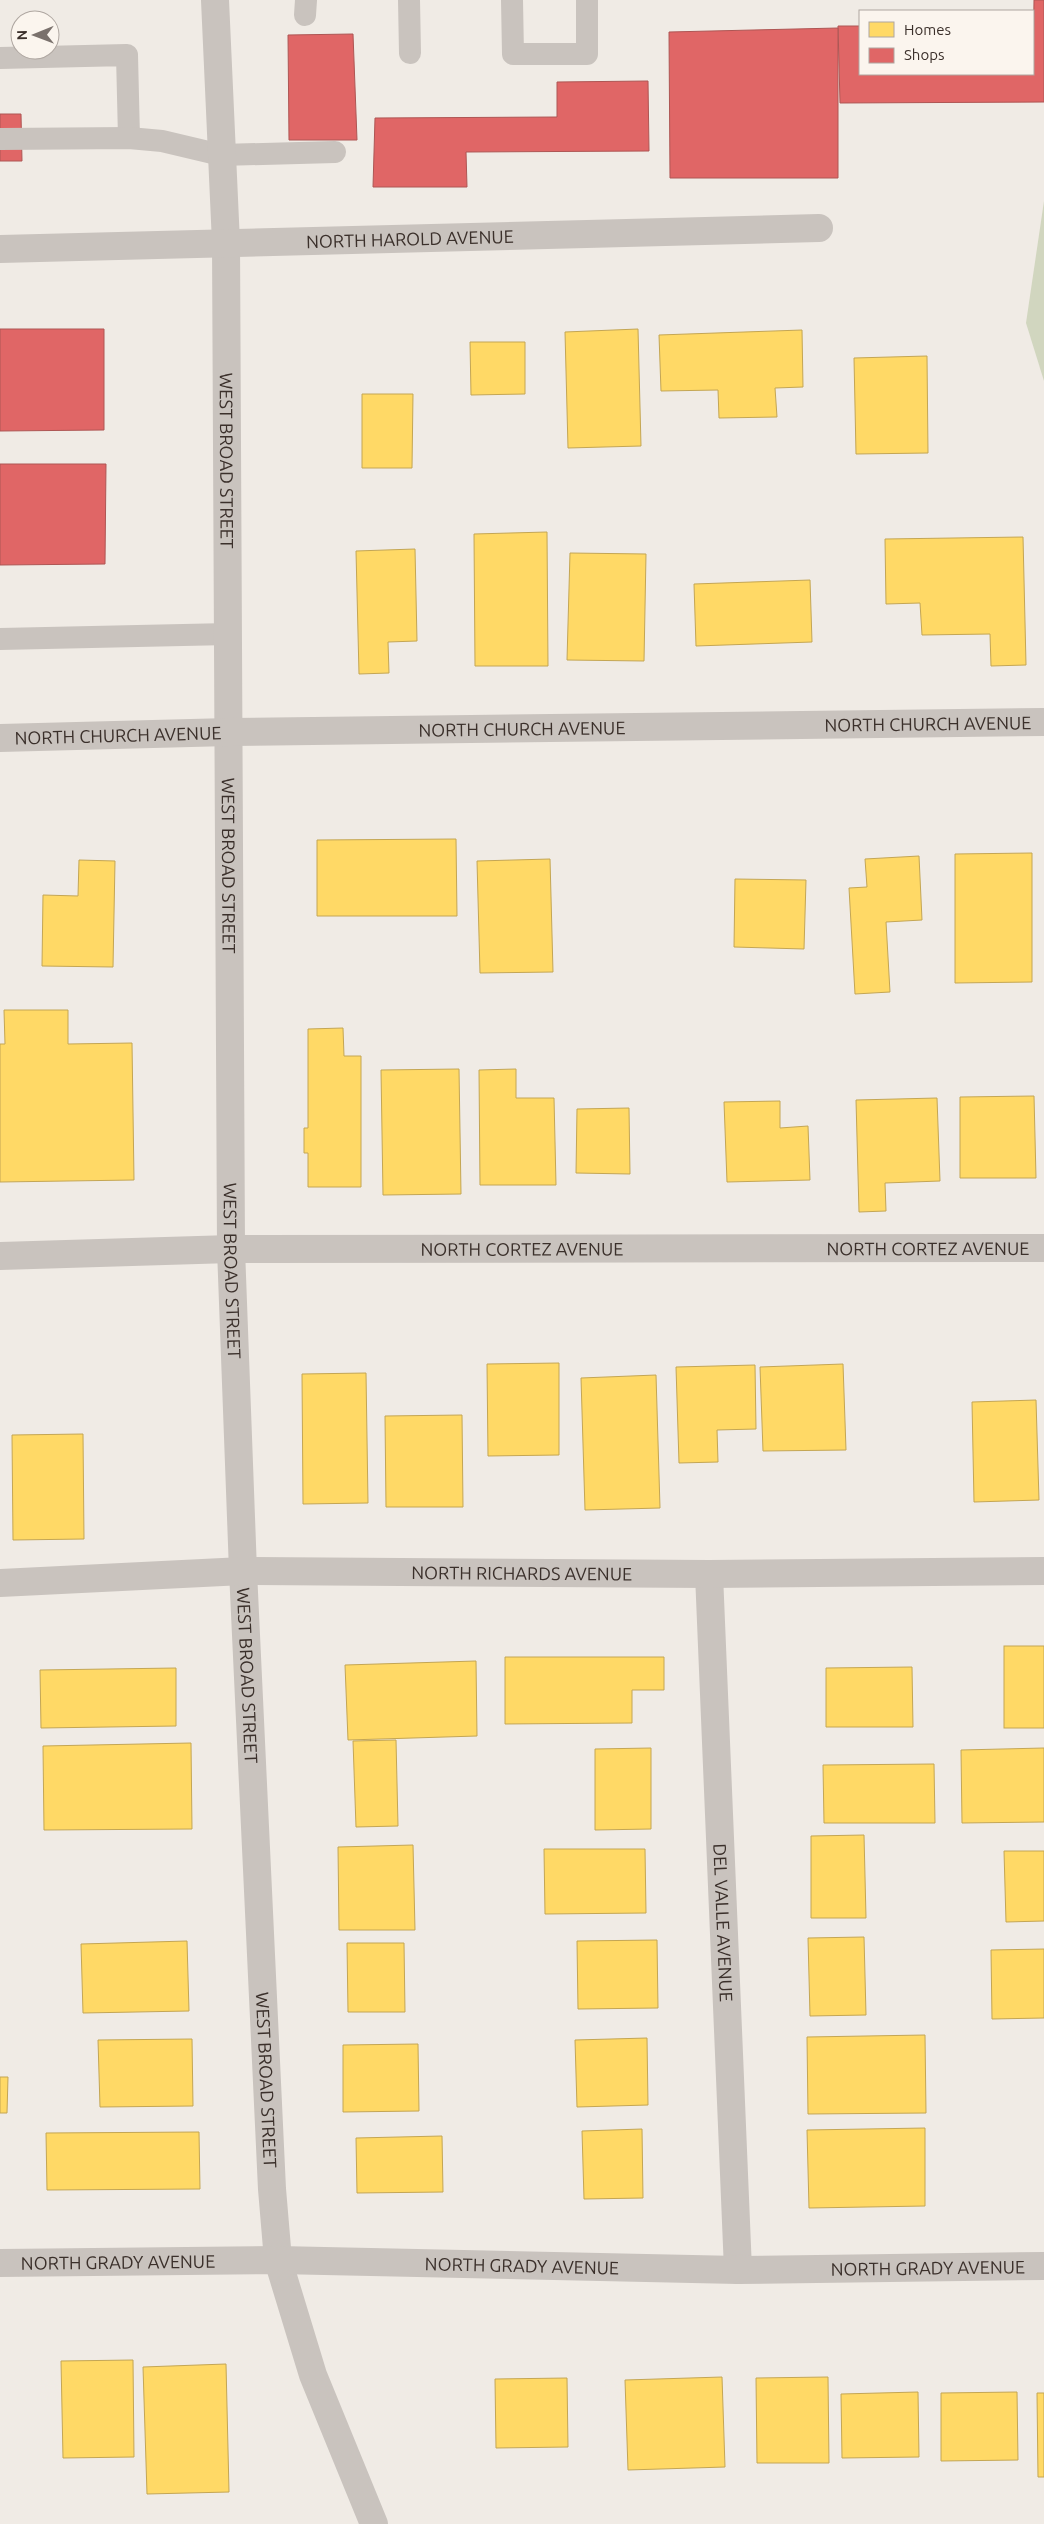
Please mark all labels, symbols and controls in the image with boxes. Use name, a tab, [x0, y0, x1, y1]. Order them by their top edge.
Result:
north arrow	[10, 10, 60, 60]
legend	[859, 10, 1034, 75]
text: Homes	[904, 21, 951, 38]
text: N	[14, 30, 30, 41]
text: Shops	[904, 46, 945, 63]
street label: NORTH HAROLD AVENUE	[306, 226, 514, 251]
street label: WEST BROAD STREET	[217, 373, 238, 549]
street label: NORTH CHURCH AVENUE	[824, 712, 1031, 735]
street label: NORTH CHURCH AVENUE	[418, 717, 626, 740]
street label: NORTH CHURCH AVENUE	[14, 722, 222, 748]
street label: WEST BROAD STREET	[219, 778, 240, 954]
street label: WEST BROAD STREET	[221, 1183, 245, 1359]
street label: NORTH CORTEZ AVENUE	[826, 1238, 1029, 1258]
street label: NORTH CORTEZ AVENUE	[420, 1239, 623, 1259]
street label: NORTH RICHARDS AVENUE	[411, 1562, 632, 1584]
street label: WEST BROAD STREET	[234, 1587, 262, 1764]
street label: DEL VALLE AVENUE	[710, 1843, 737, 2002]
street label: WEST BROAD STREET	[253, 1991, 281, 2168]
street label: NORTH GRADY AVENUE	[21, 2251, 215, 2273]
street label: NORTH GRADY AVENUE	[425, 2253, 619, 2277]
street label: NORTH GRADY AVENUE	[831, 2256, 1025, 2279]

